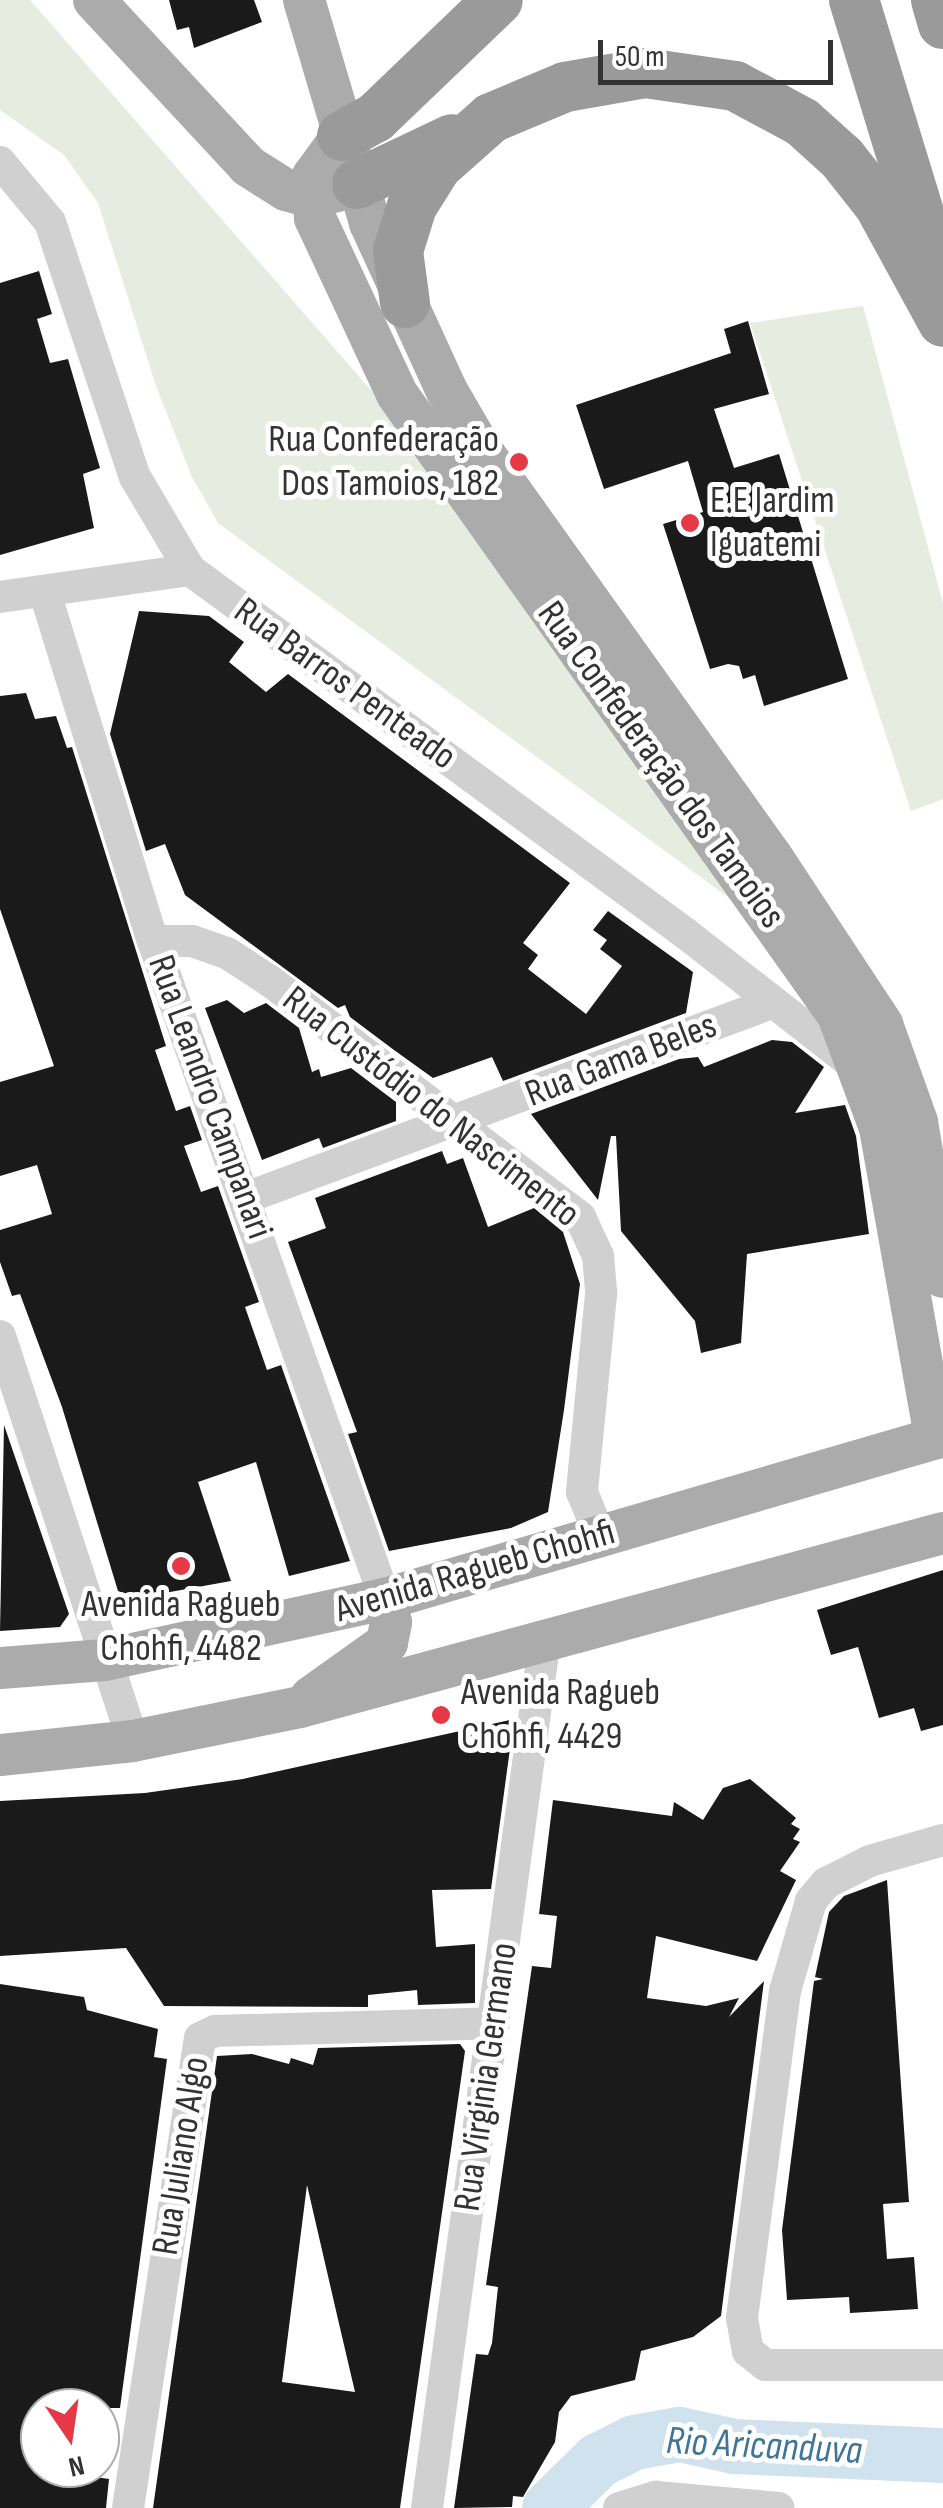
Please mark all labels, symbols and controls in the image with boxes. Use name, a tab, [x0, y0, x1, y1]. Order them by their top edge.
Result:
scale bar	[603, 20, 838, 82]
text: 50 m	[615, 39, 664, 75]
place label: Rua Confederação Dos Tamoios, 182	[268, 417, 499, 506]
marker: Rua Confederação Dos Tamoios, 182	[508, 451, 530, 473]
place label: E.E Jardim Iguatemi	[710, 478, 835, 568]
marker: E.E Jardim Iguatemi	[679, 512, 701, 534]
street label: Rua Barros Penteado	[225, 588, 465, 780]
street label: Rua Confederação dos Tamoios	[527, 593, 795, 937]
street label: Rua Leandro Campanari	[138, 949, 282, 1245]
street label: Rua Custódio do Nascimento	[273, 977, 589, 1237]
street label: Rua Gama Beles	[519, 1003, 723, 1117]
street label: Avenida Ragueb Chohfi	[330, 1509, 620, 1633]
marker: Avenida Ragueb Chohfi, 4482	[170, 1555, 192, 1577]
place label: Avenida Ragueb Chohfi, 4482	[81, 1582, 281, 1672]
place label: Avenida Ragueb Chohfi, 4429	[461, 1670, 660, 1760]
marker: Avenida Ragueb Chohfi, 4429	[430, 1704, 452, 1726]
street label: Rua Virginia Germano	[445, 1940, 527, 2214]
street label: Rua Juliano Algo	[143, 2054, 219, 2258]
north arrow	[20, 2388, 120, 2488]
water label: Rio Aricanduva	[665, 2417, 863, 2475]
text: N	[65, 2448, 87, 2484]

